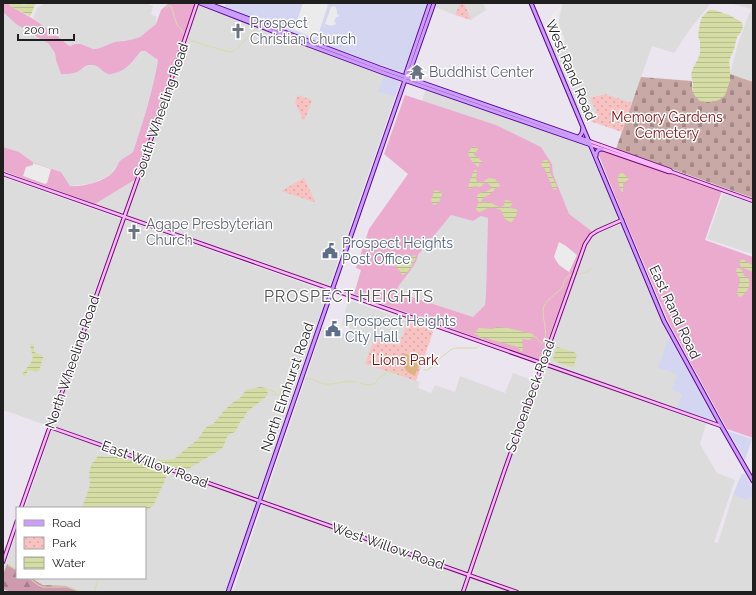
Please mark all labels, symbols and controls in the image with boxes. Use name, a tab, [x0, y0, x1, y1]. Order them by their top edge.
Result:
place label: Prospect Christian Church	[250, 15, 356, 47]
scale bar	[18, 16, 74, 42]
street label: West Rand Road	[543, 17, 599, 123]
church icon: Prospect Christian Church	[229, 22, 247, 40]
text: 200 m	[24, 23, 59, 37]
street label: South Wheeling Road	[130, 41, 192, 179]
temple icon: Buddhist Center	[408, 63, 426, 81]
place label: Buddhist Center	[429, 64, 534, 80]
park label: Memory Gardens Cemetery	[611, 109, 723, 141]
place label: Agape Presbyterian Church	[146, 216, 273, 248]
church icon: Agape Presbyterian Church	[125, 223, 143, 241]
place label: Prospect Heights Post Office	[342, 235, 453, 267]
public building icon: Prospect Heights Post Office	[321, 242, 339, 260]
street label: East Rand Road	[646, 262, 704, 362]
district label: PROSPECT HEIGHTS	[264, 287, 434, 306]
street label: North Wheeling Road	[42, 293, 102, 431]
place label: Prospect Heights City Hall	[345, 313, 456, 345]
street label: North Elmhurst Road	[257, 320, 317, 454]
public building icon: Prospect Heights City Hall	[324, 320, 342, 338]
street label: Schoenbeck Road	[502, 338, 558, 454]
park label: Lions Park	[372, 352, 439, 368]
street label: East Willow Road	[100, 437, 210, 491]
legend	[16, 507, 146, 579]
text: Road	[52, 516, 81, 530]
street label: West Willow Road	[330, 519, 446, 573]
text: Park	[52, 536, 77, 550]
text: Water	[52, 556, 86, 570]

